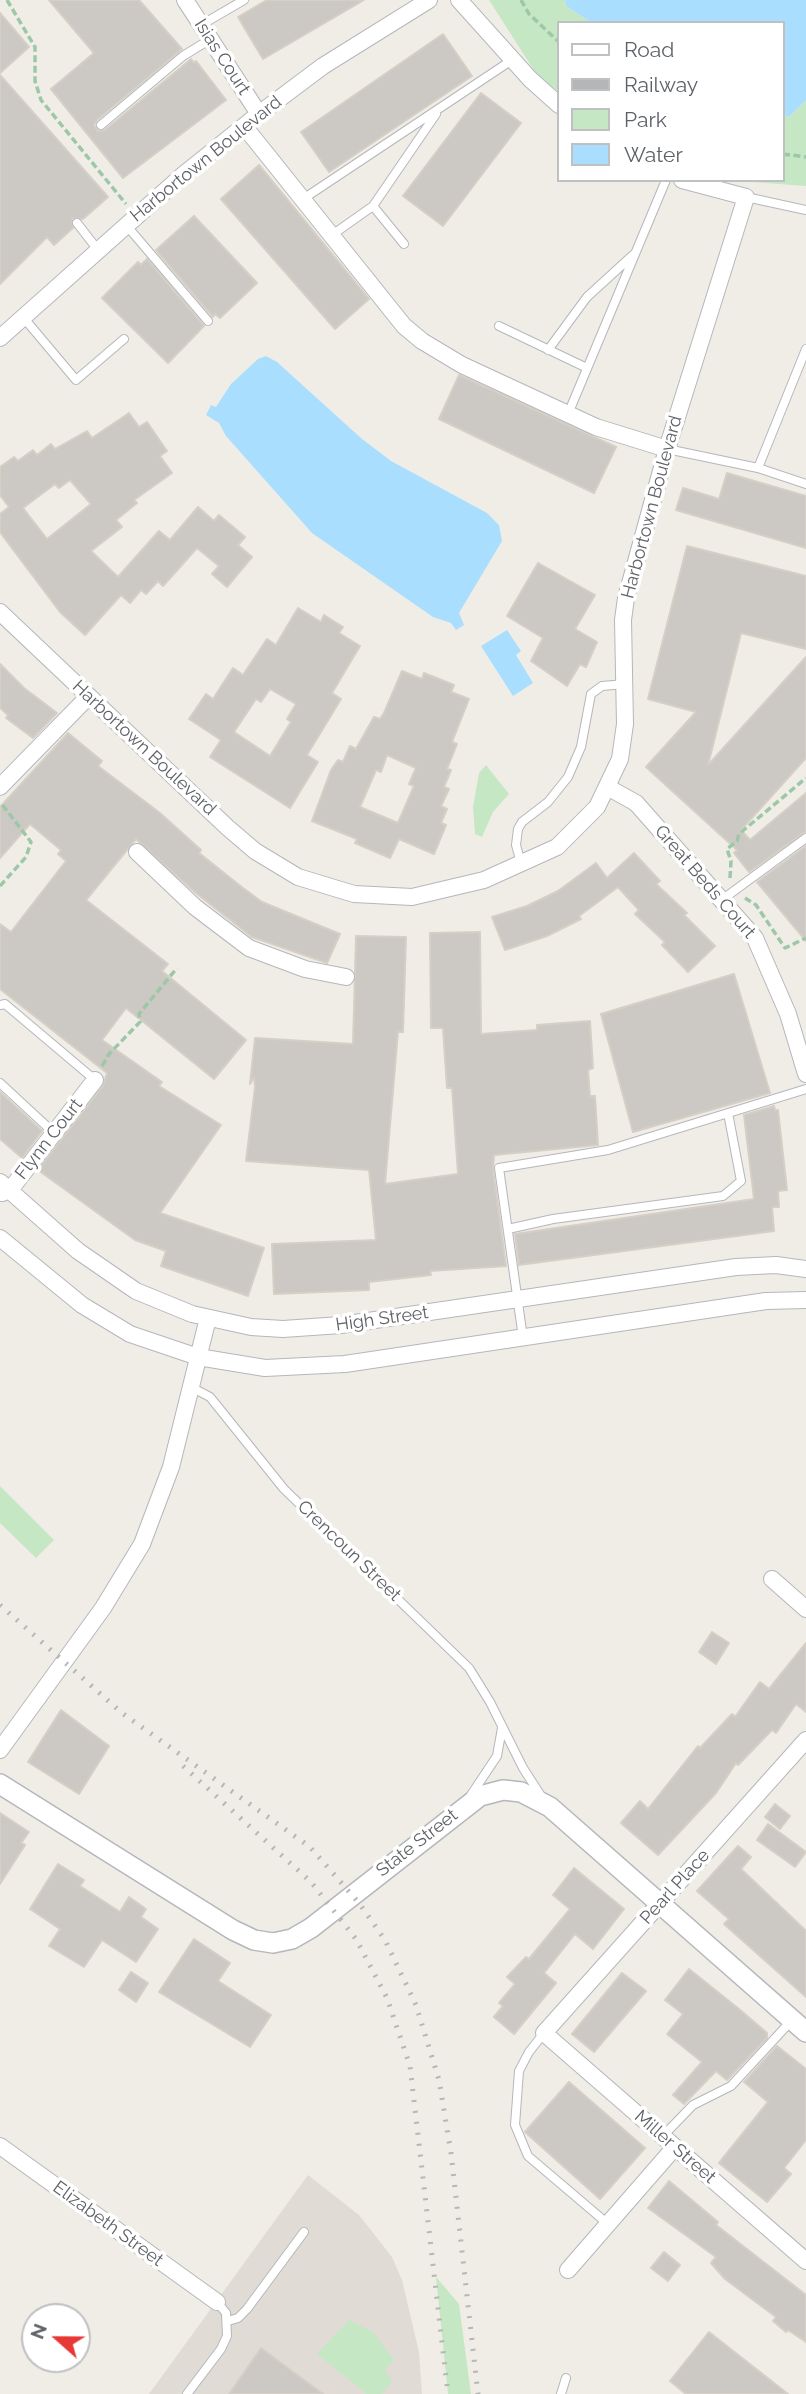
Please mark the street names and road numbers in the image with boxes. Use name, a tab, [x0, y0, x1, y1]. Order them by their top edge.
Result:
street label: Isias Court	[189, 15, 255, 99]
street label: Harbortown Boulevard	[126, 91, 286, 227]
street label: Harbortown Boulevard	[617, 413, 687, 601]
street label: Harbortown Boulevard	[68, 676, 220, 820]
street label: Great Beds Court	[650, 821, 760, 943]
street label: Flynn Court	[11, 1094, 87, 1184]
street label: High Street	[334, 1302, 430, 1336]
street label: Crencoun Street	[293, 1496, 405, 1606]
street label: State Street	[372, 1804, 462, 1882]
street label: Pearl Place	[636, 1845, 714, 1929]
street label: Miller Street	[630, 2106, 720, 2188]
street label: Elizabeth Street	[49, 2177, 167, 2271]

